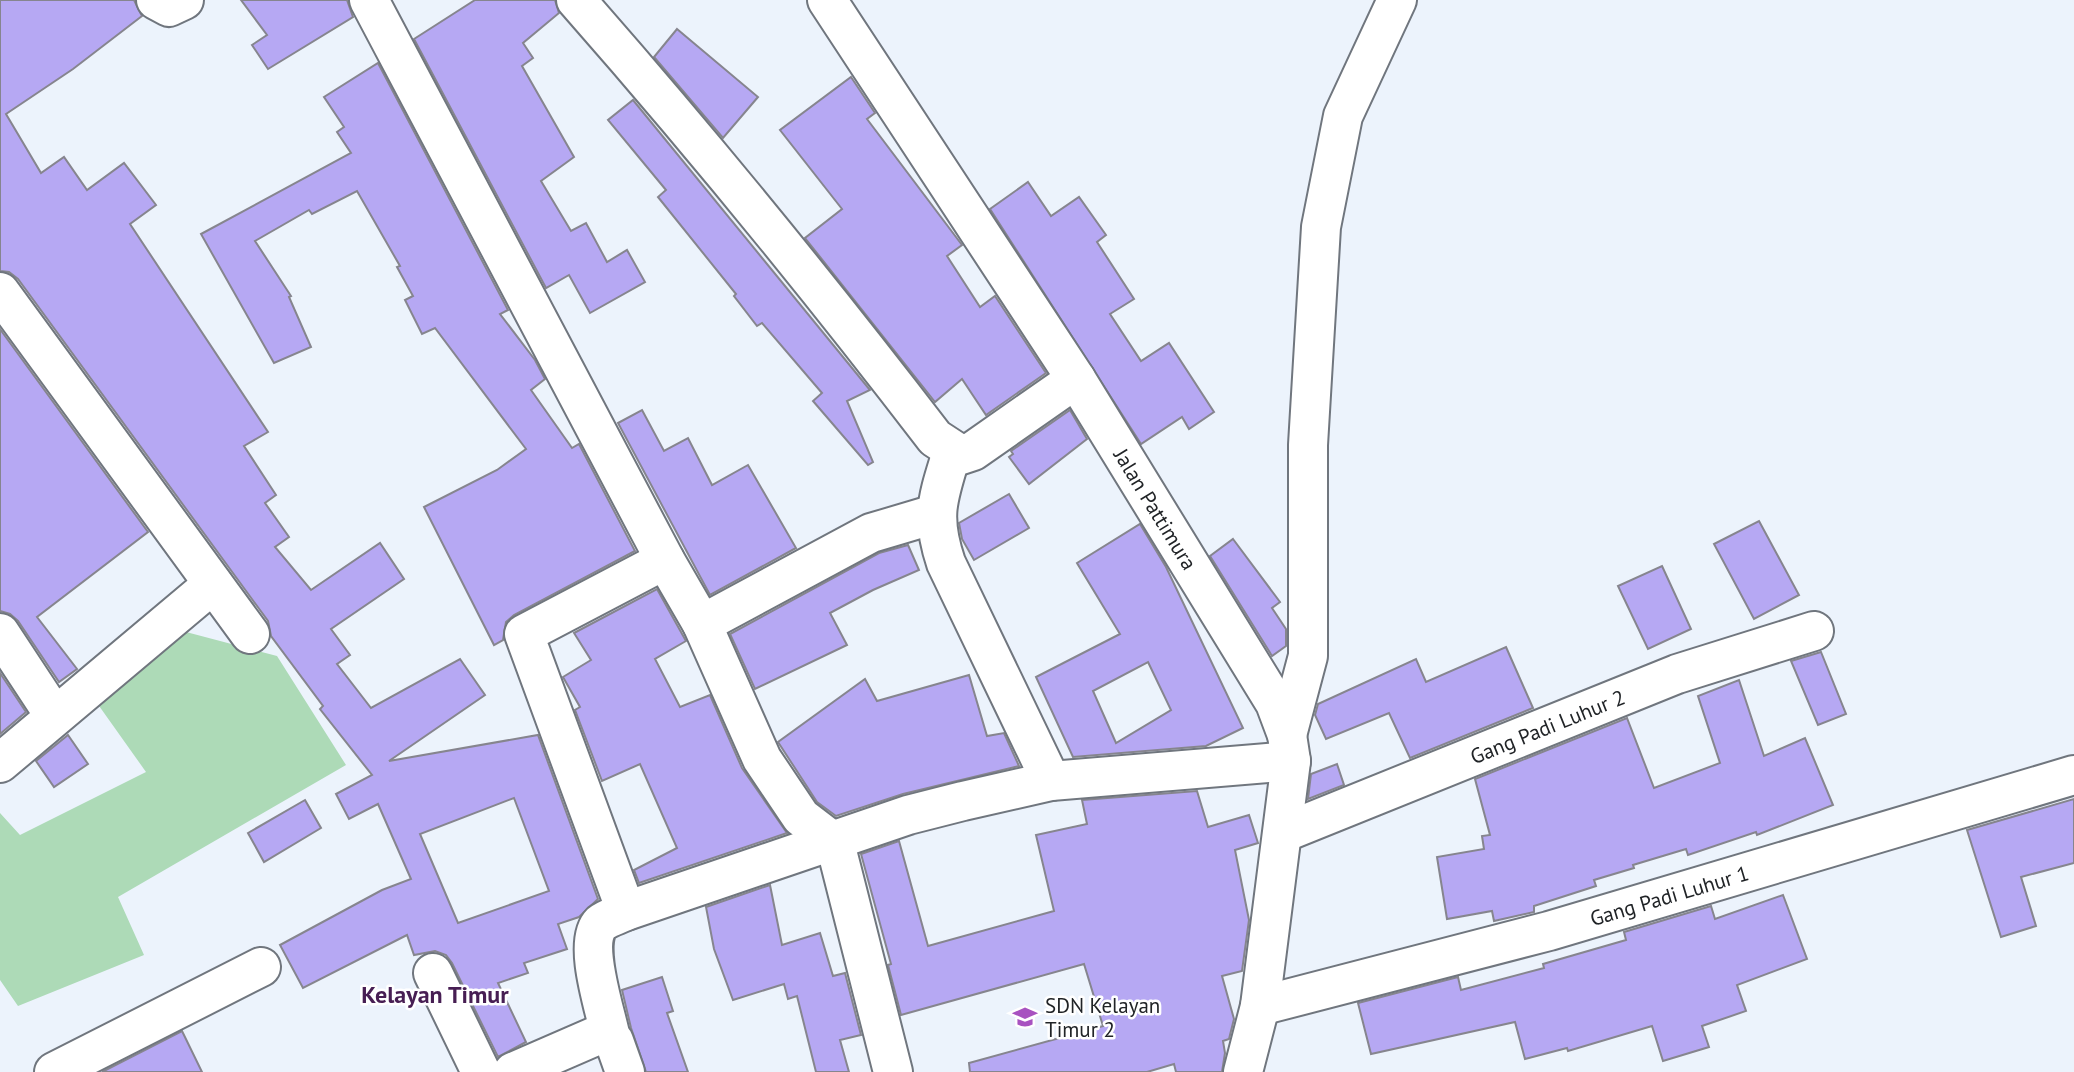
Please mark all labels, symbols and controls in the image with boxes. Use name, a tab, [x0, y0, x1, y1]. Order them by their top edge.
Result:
street label: Jalan Pattimura	[1108, 442, 1203, 575]
street label: Gang Padi Luhur 2	[1466, 683, 1629, 770]
street label: Gang Padi Luhur 1	[1587, 859, 1752, 932]
district label: Kelayan Timur	[361, 979, 509, 1010]
place label: SDN Kelayan Timur 2	[1045, 992, 1160, 1043]
school or university icon: SDN Kelayan Timur 2	[1011, 1003, 1039, 1031]

